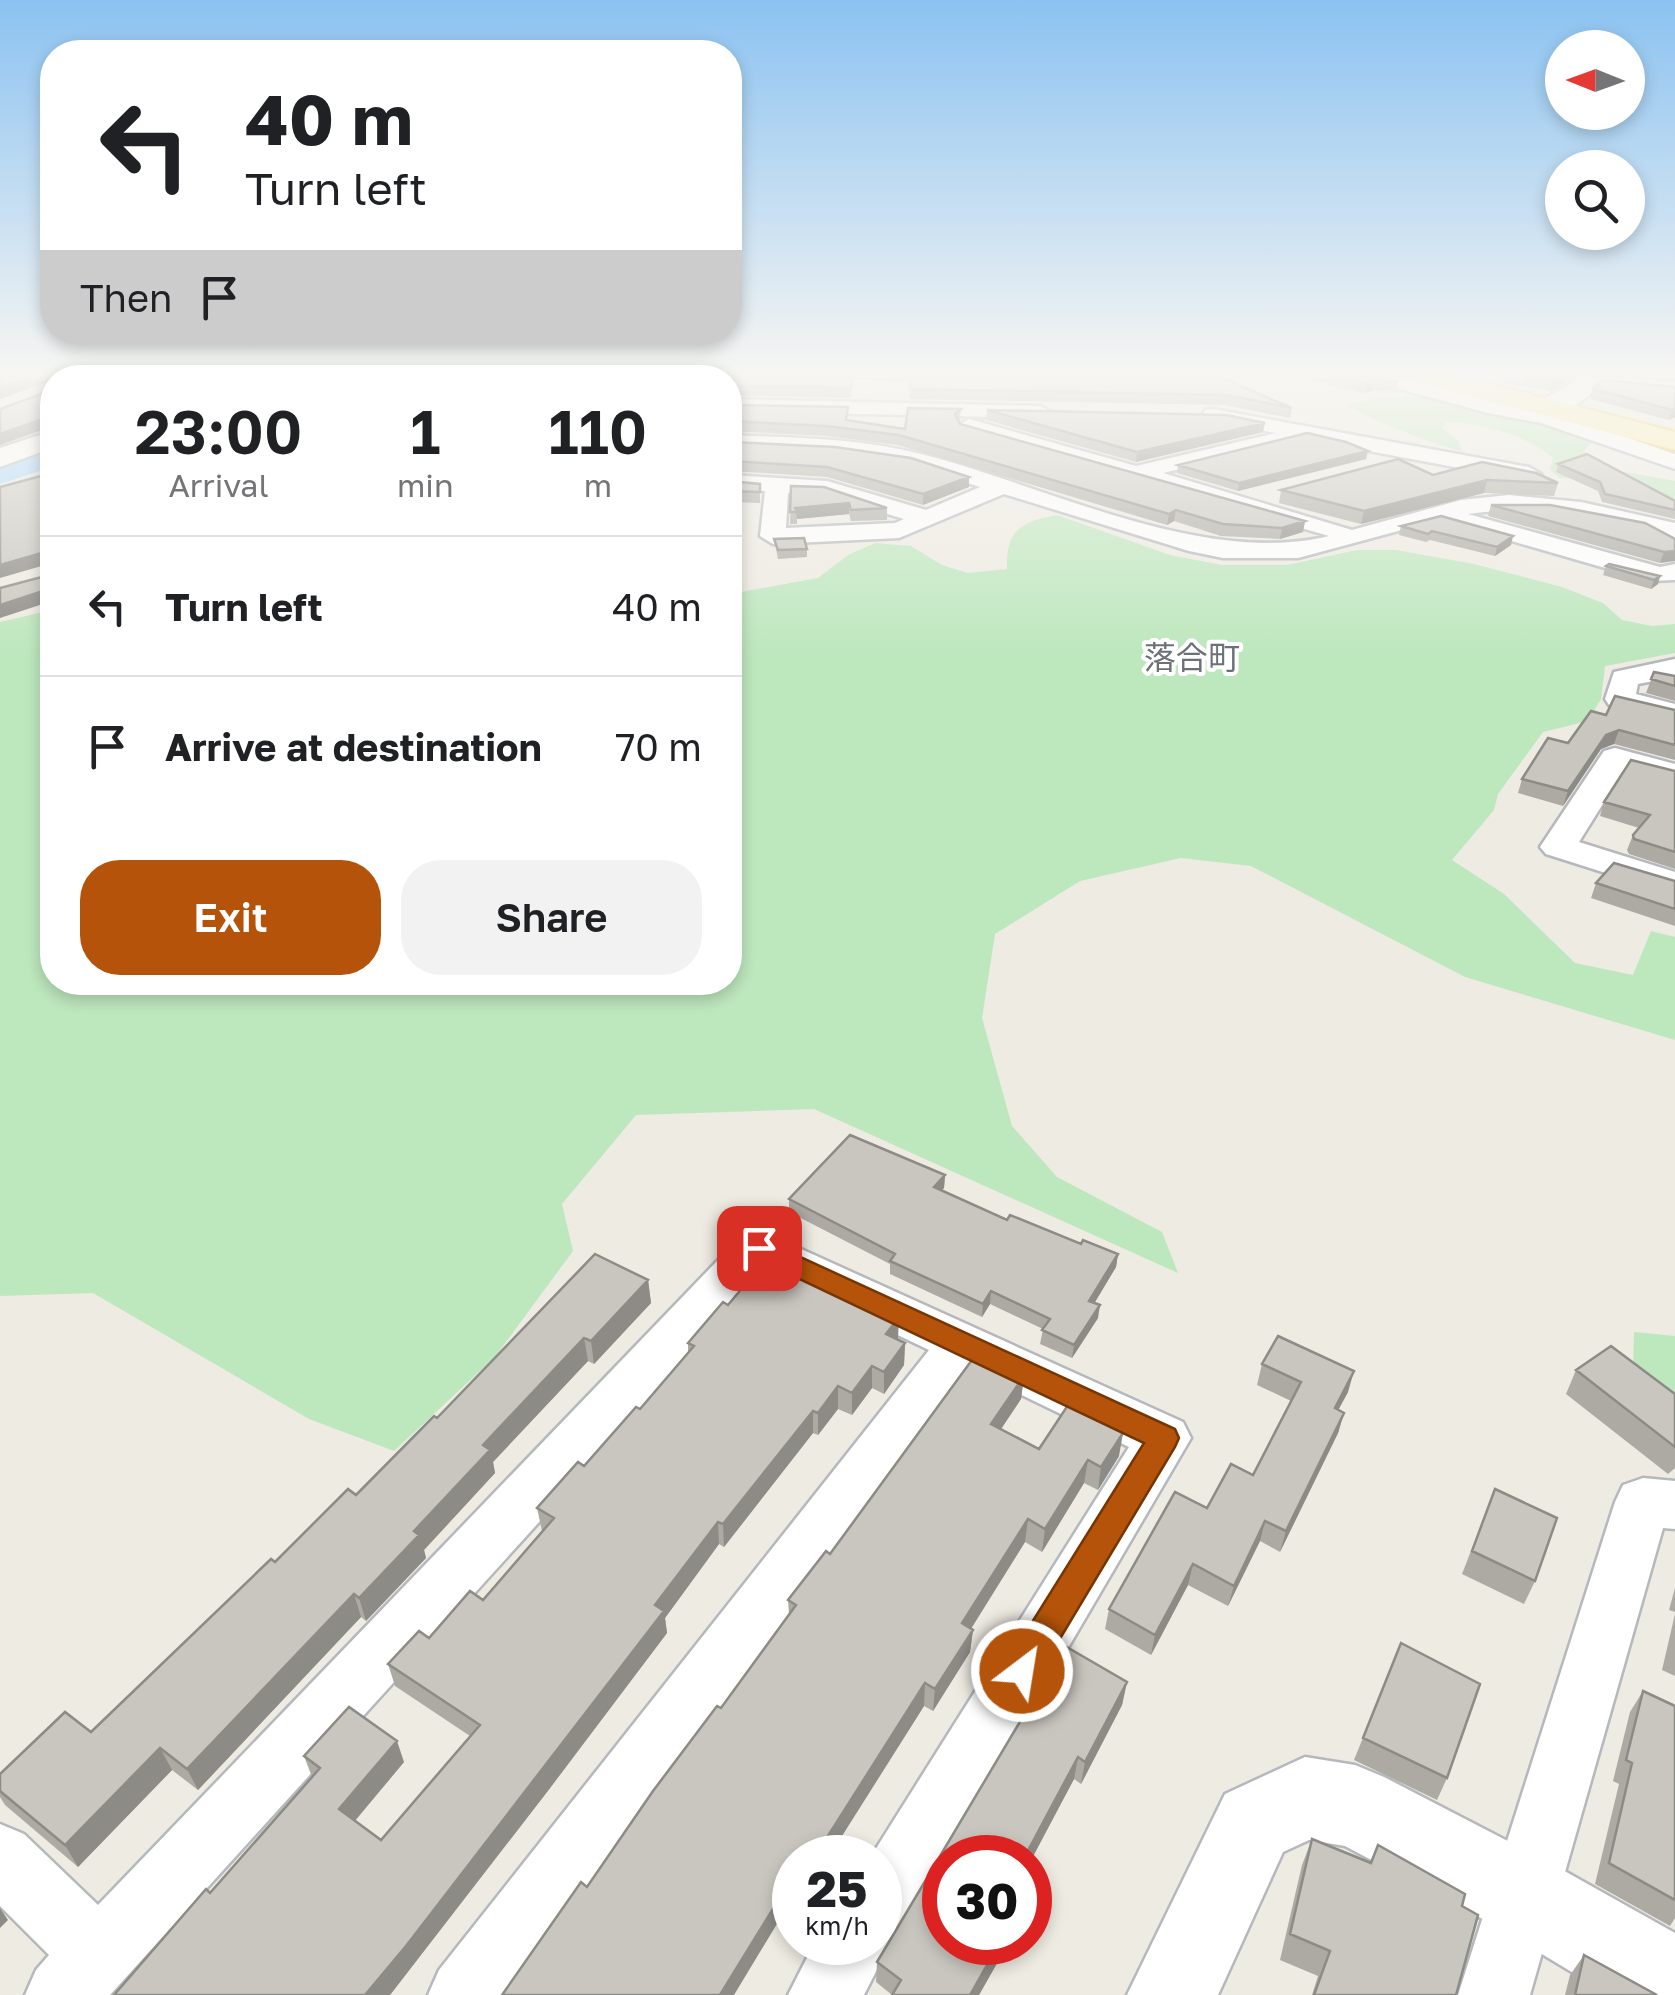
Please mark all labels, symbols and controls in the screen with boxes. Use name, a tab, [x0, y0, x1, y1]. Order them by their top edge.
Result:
north arrow	[1545, 30, 1645, 130]
map controls	[1545, 30, 1645, 250]
text: 40 m	[245, 76, 413, 160]
icon: left	[80, 80, 210, 210]
button: search	[1545, 150, 1645, 250]
text: Turn left	[245, 161, 427, 215]
icon: arrive	[192, 270, 247, 325]
text: Then	[80, 275, 172, 320]
text: 23:00	[135, 395, 302, 467]
text: 1	[410, 395, 440, 467]
text: 110	[548, 395, 647, 467]
text: Arrival	[168, 466, 269, 504]
text: min	[397, 466, 454, 504]
text: m	[584, 466, 612, 504]
icon: left	[80, 579, 135, 634]
text: Turn left	[165, 584, 323, 629]
text: 40 m	[612, 584, 702, 629]
district label: 落合町	[1144, 638, 1240, 676]
icon: arrive	[80, 719, 135, 774]
text: Arrive at destination	[165, 724, 542, 769]
text: 70 m	[615, 724, 702, 769]
button: Exit	[80, 860, 381, 975]
button: Share	[401, 860, 702, 975]
pin	[717, 1206, 802, 1291]
icon: arrive	[732, 1221, 787, 1276]
position arrow	[970, 1619, 1074, 1723]
speed limit sign: 30	[922, 1835, 1052, 1965]
text: 25	[806, 1858, 867, 1918]
text: km/h	[805, 1910, 869, 1941]

